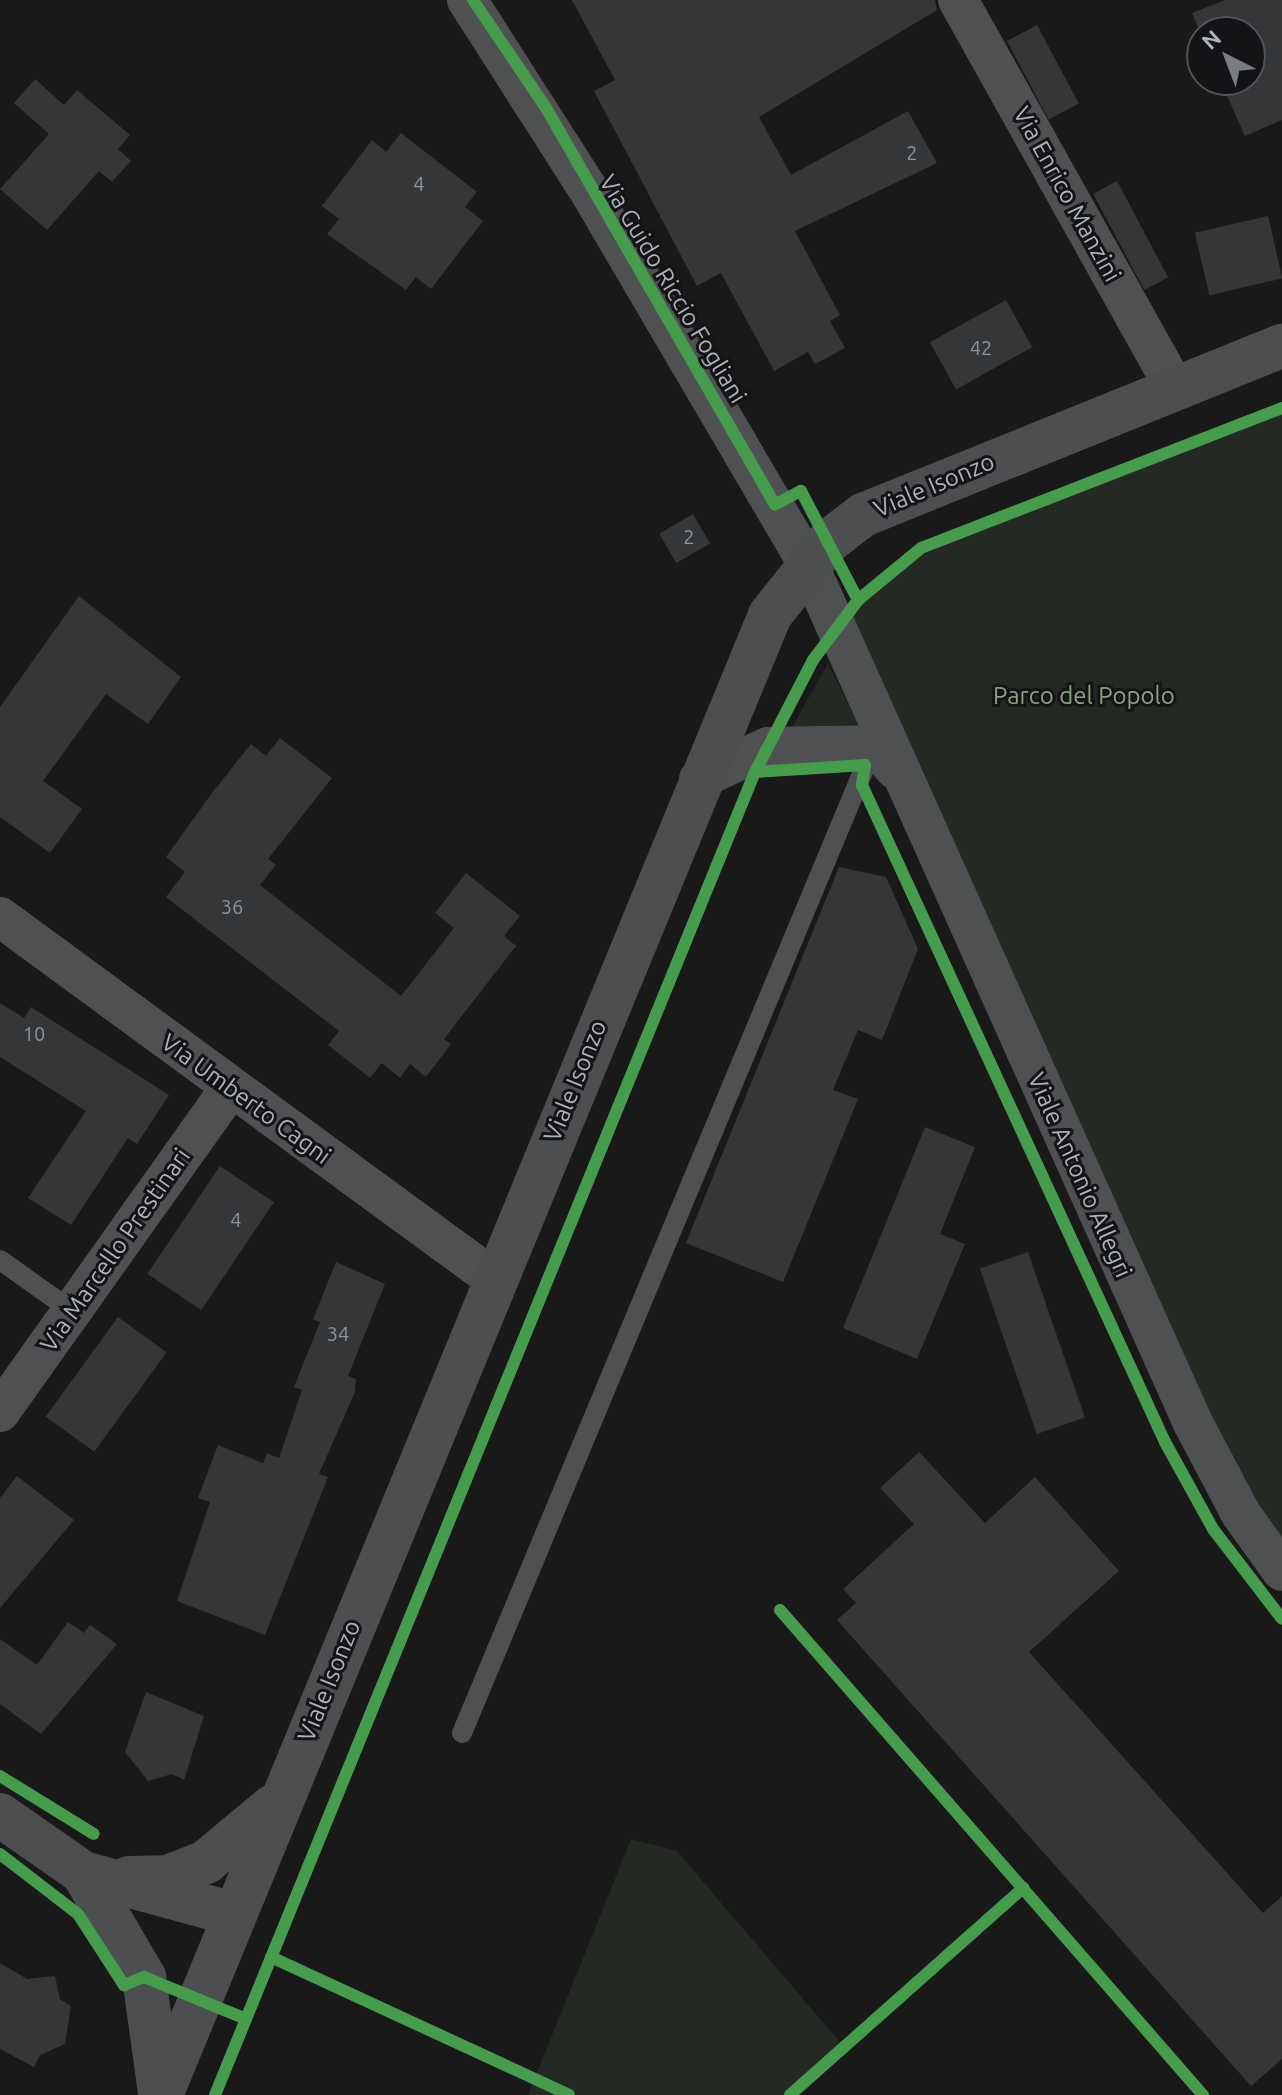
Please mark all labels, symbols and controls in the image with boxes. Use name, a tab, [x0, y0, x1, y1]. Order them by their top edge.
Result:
north arrow	[1186, 16, 1266, 96]
text: N	[1196, 25, 1225, 54]
street label: Via Enrico Manzini	[1007, 101, 1127, 287]
house number: 2	[906, 140, 918, 164]
street label: Via Guido Riccio Fogliani	[593, 169, 753, 409]
house number: 4	[413, 171, 425, 195]
house number: 42	[970, 335, 992, 359]
street label: Viale Isonzo	[869, 447, 999, 523]
house number: 2	[683, 524, 695, 548]
park label: Parco del Popolo	[993, 682, 1175, 710]
house number: 36	[221, 894, 243, 918]
street label: Viale Isonzo	[538, 1016, 612, 1146]
house number: 10	[23, 1021, 45, 1045]
street label: Via Umberto Cagni	[156, 1028, 336, 1170]
street label: Viale Antonio Allegri	[1022, 1068, 1138, 1282]
street label: Via Marcello Prestinari	[34, 1143, 196, 1357]
house number: 4	[230, 1207, 242, 1231]
house number: 34	[327, 1321, 349, 1345]
street label: Viale Isonzo	[292, 1616, 366, 1746]

